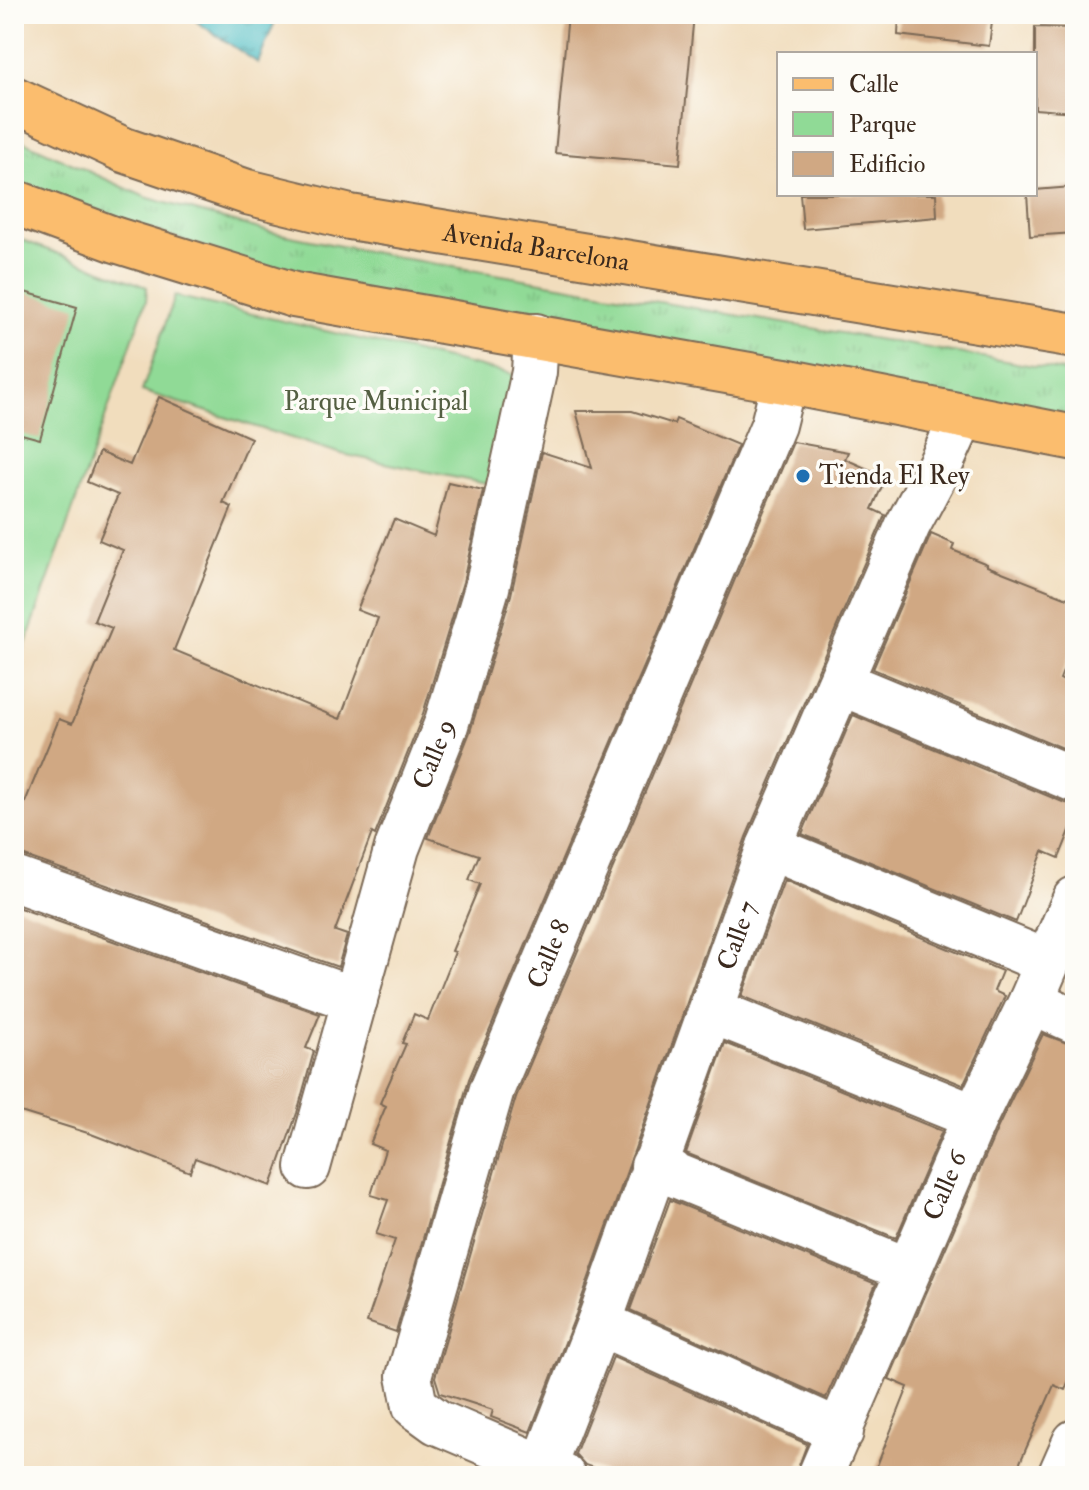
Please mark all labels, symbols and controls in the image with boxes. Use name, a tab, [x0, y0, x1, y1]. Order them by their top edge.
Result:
legend	[777, 52, 1037, 196]
text: Calle	[849, 69, 899, 100]
text: Parque	[849, 109, 916, 140]
text: Edificio	[849, 149, 925, 180]
street label: Avenida Barcelona	[440, 216, 632, 279]
park label: Parque Municipal	[284, 386, 469, 419]
place label: Tienda El Rey	[819, 460, 970, 492]
marker: Tienda El Rey	[794, 467, 812, 485]
street label: Calle 9	[406, 715, 463, 794]
street label: Calle 7	[710, 897, 764, 974]
street label: Calle 8	[520, 915, 578, 993]
street label: Calle 6	[916, 1145, 975, 1225]

